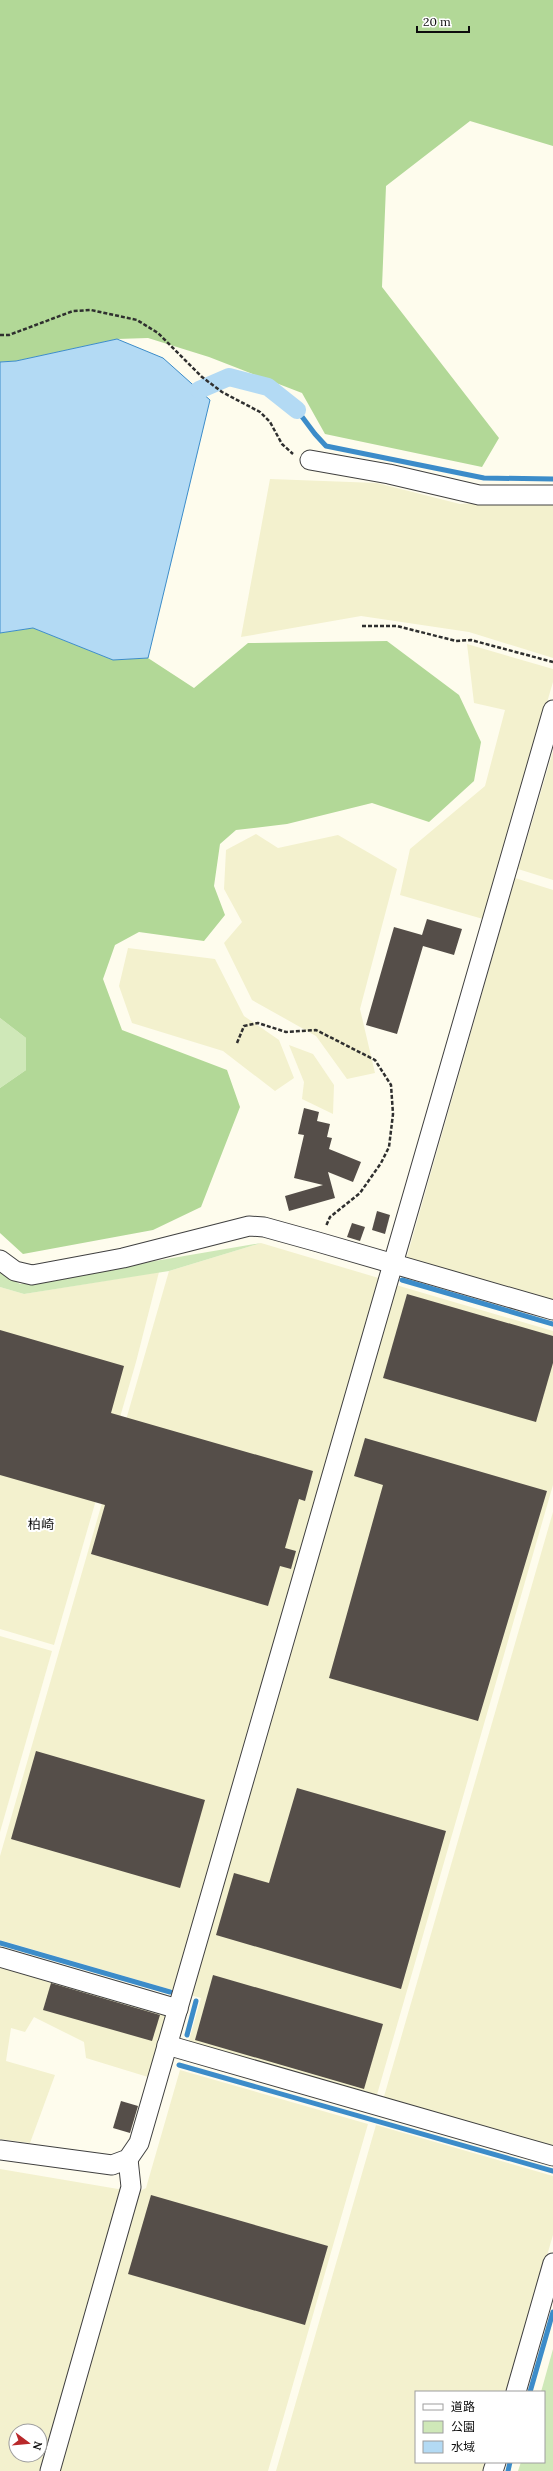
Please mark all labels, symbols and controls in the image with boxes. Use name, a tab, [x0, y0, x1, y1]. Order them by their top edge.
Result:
scale bar	[417, 8, 469, 34]
text: 20 m	[423, 14, 451, 29]
district label: 柏崎	[28, 1516, 54, 1533]
legend	[415, 2391, 545, 2463]
text: 道路	[451, 2399, 475, 2414]
text: 公園	[451, 2419, 475, 2434]
north arrow	[8, 2423, 48, 2463]
text: 水域	[451, 2439, 475, 2454]
text: N	[30, 2440, 46, 2452]

